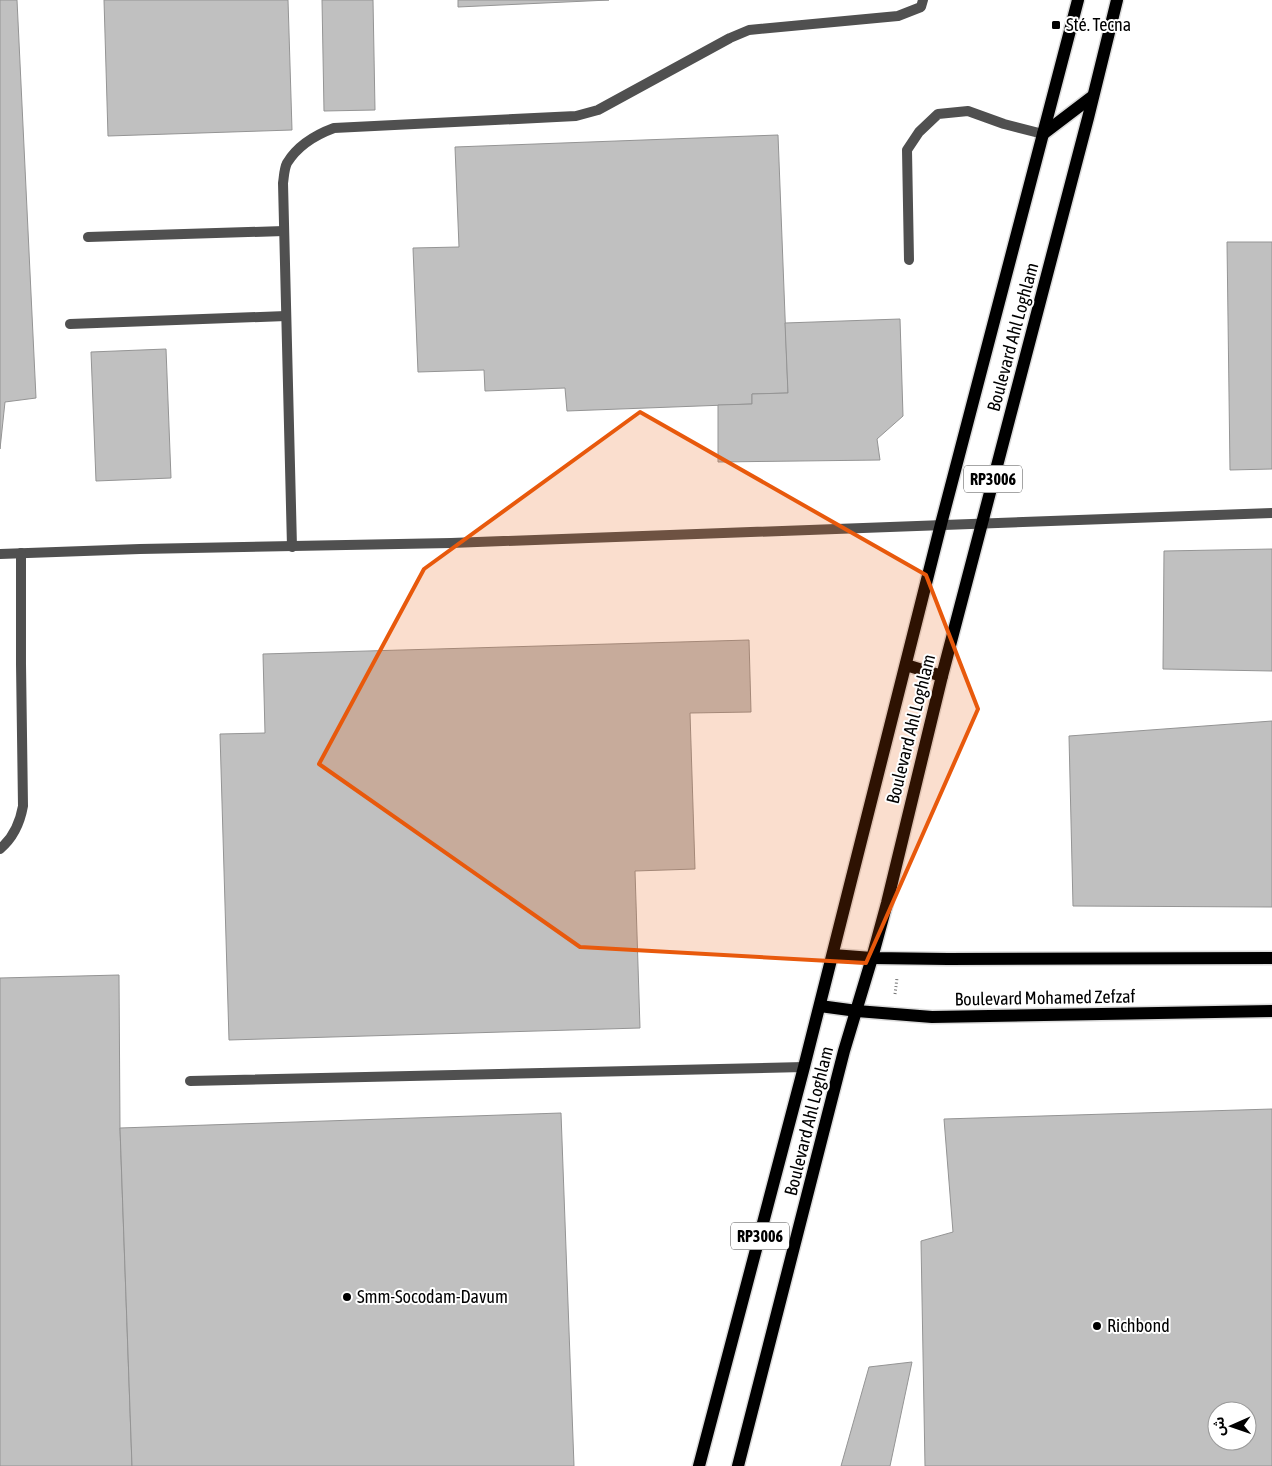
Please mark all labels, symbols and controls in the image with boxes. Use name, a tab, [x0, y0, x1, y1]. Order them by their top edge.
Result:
place label: Sté. Tecna	[1066, 14, 1131, 35]
marker: Sté. Tecna	[1050, 19, 1062, 31]
street label: Boulevard Ahl Loghlam	[983, 260, 1042, 413]
road number: RP3006	[964, 466, 1022, 492]
street label: Boulevard Ahl Loghlam	[882, 652, 939, 806]
street label: Boulevard Mohamed Zefzaf	[954, 985, 1136, 1010]
street label: Boulevard Ahl Loghlam	[780, 1044, 837, 1198]
road number: RP3006	[731, 1222, 789, 1250]
place label: Smm-Socodam-Davum	[357, 1286, 508, 1307]
marker: Smm-Socodam-Davum	[341, 1291, 353, 1303]
place label: Richbond	[1107, 1315, 1170, 1336]
marker: Richbond	[1091, 1320, 1103, 1332]
north arrow	[1207, 1401, 1257, 1451]
text: ش	[1211, 1417, 1227, 1436]

